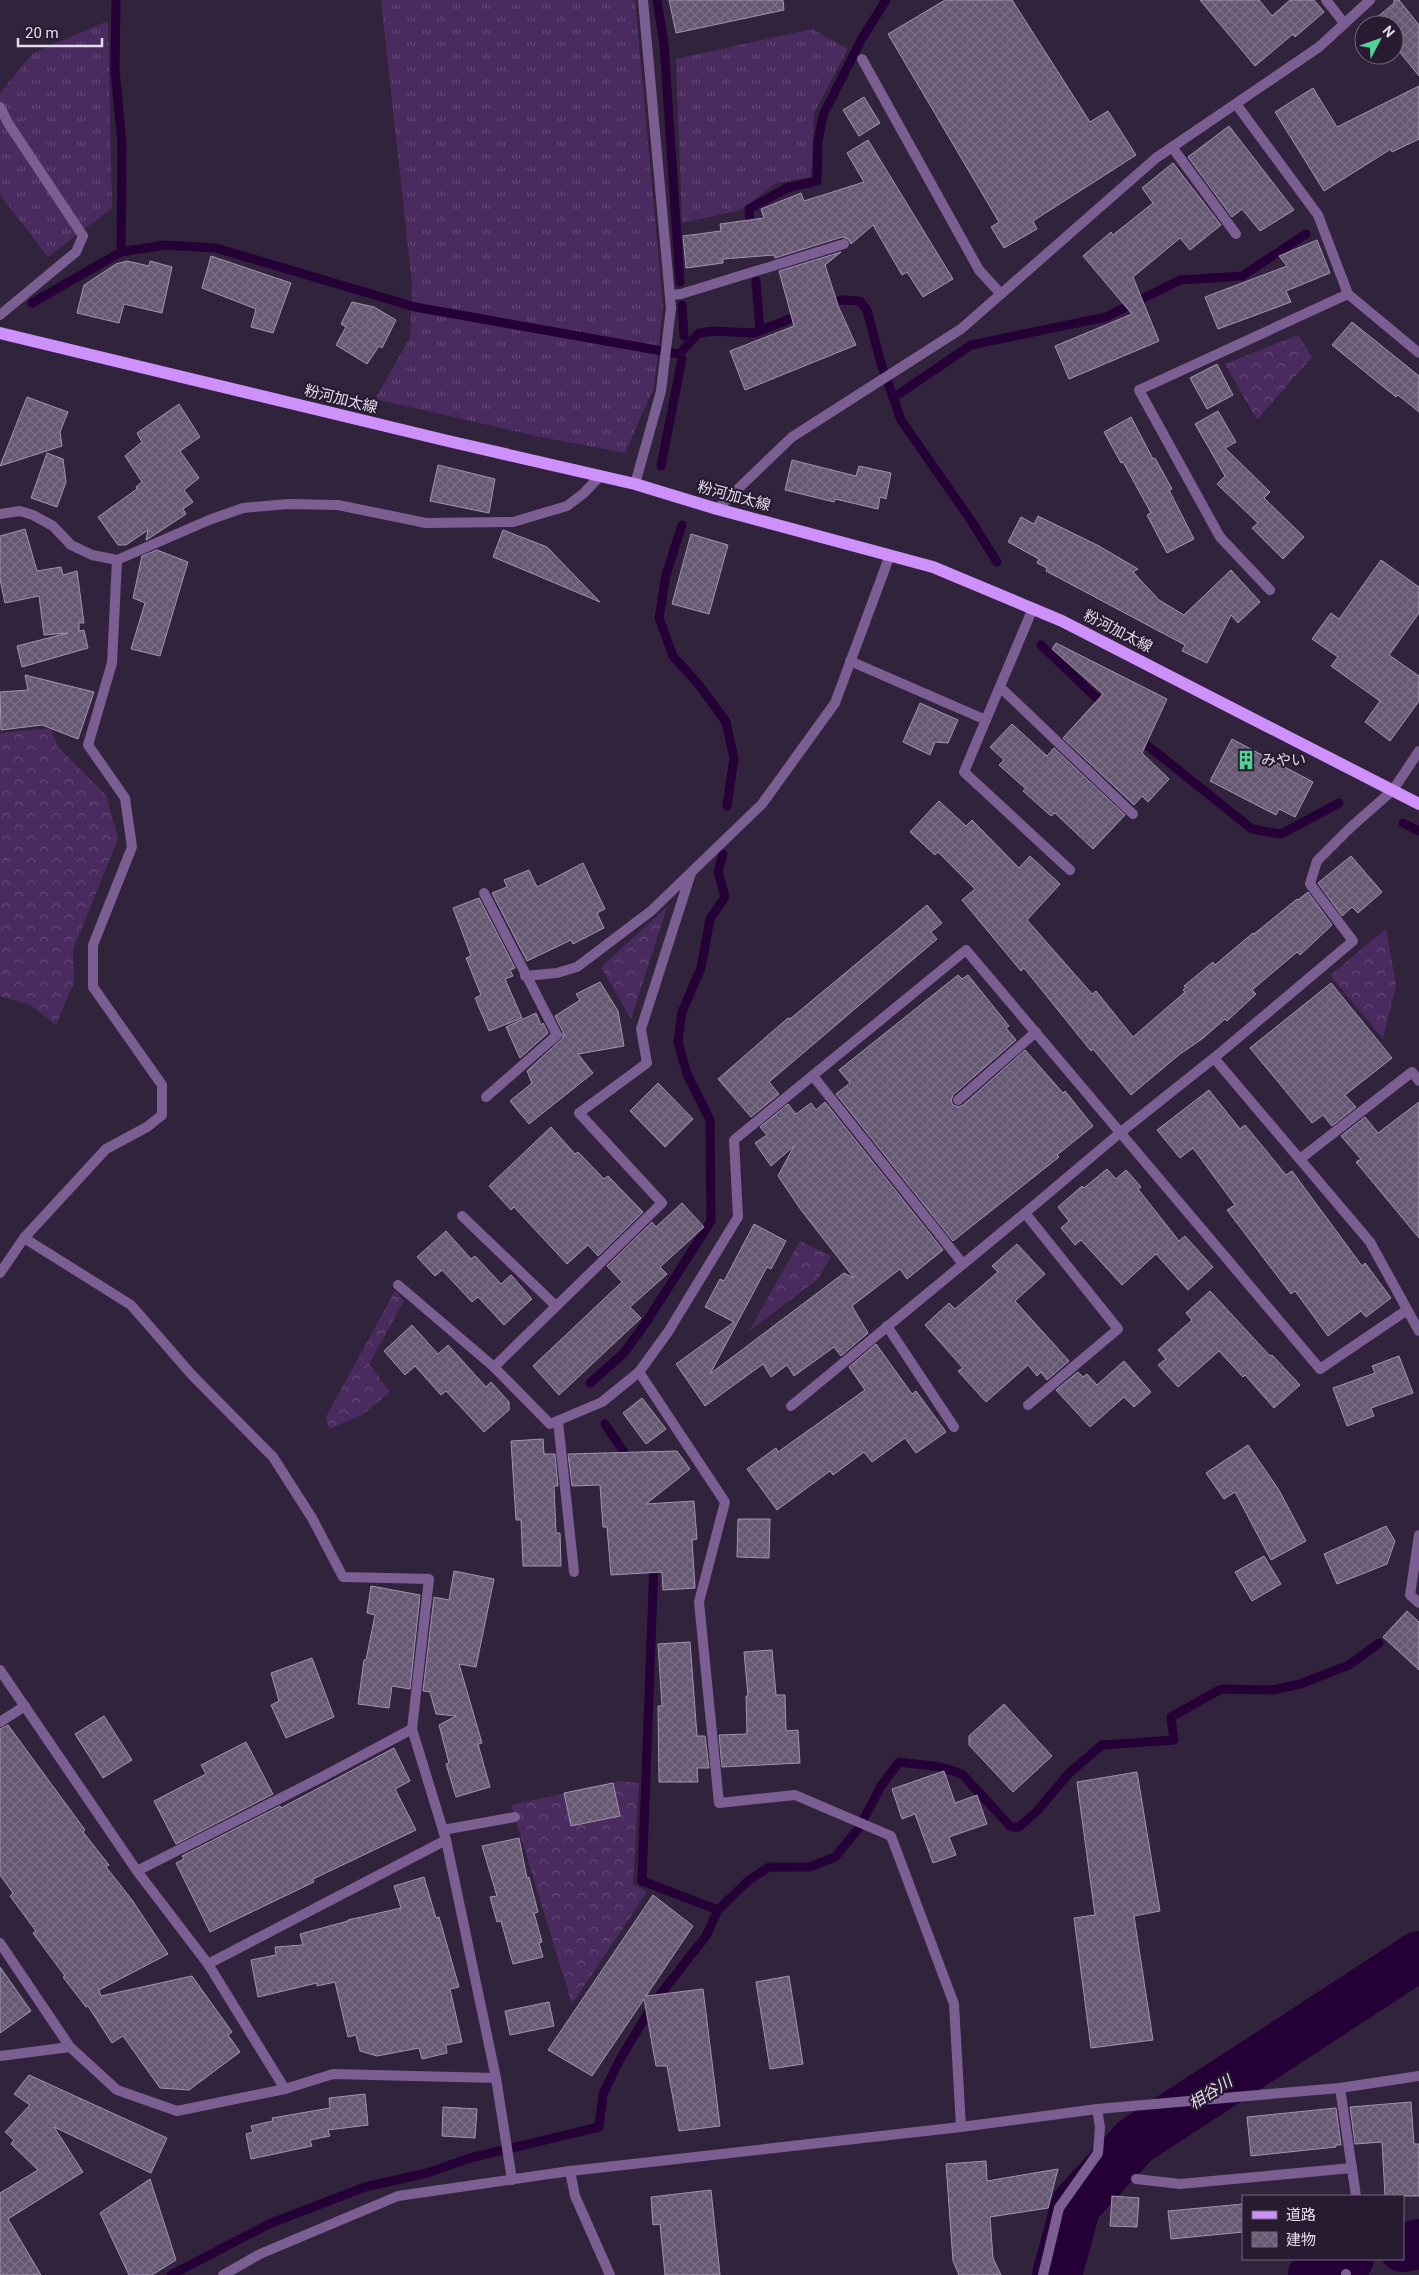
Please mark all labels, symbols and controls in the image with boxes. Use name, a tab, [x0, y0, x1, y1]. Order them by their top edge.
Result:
scale bar	[18, 15, 101, 47]
north arrow	[1354, 15, 1404, 65]
text: N	[1380, 22, 1398, 40]
text: 20 m	[25, 24, 59, 42]
street label: 粉河加太線	[302, 381, 380, 417]
street label: 粉河加太線	[695, 478, 773, 514]
street label: 粉河加太線	[1080, 606, 1156, 656]
building icon: みやい	[1235, 749, 1257, 771]
place label: みやい	[1261, 751, 1306, 769]
water label: 相谷川	[1185, 2070, 1237, 2113]
legend	[1242, 2195, 1404, 2260]
text: 道路	[1286, 2206, 1316, 2224]
text: 建物	[1286, 2231, 1316, 2249]

